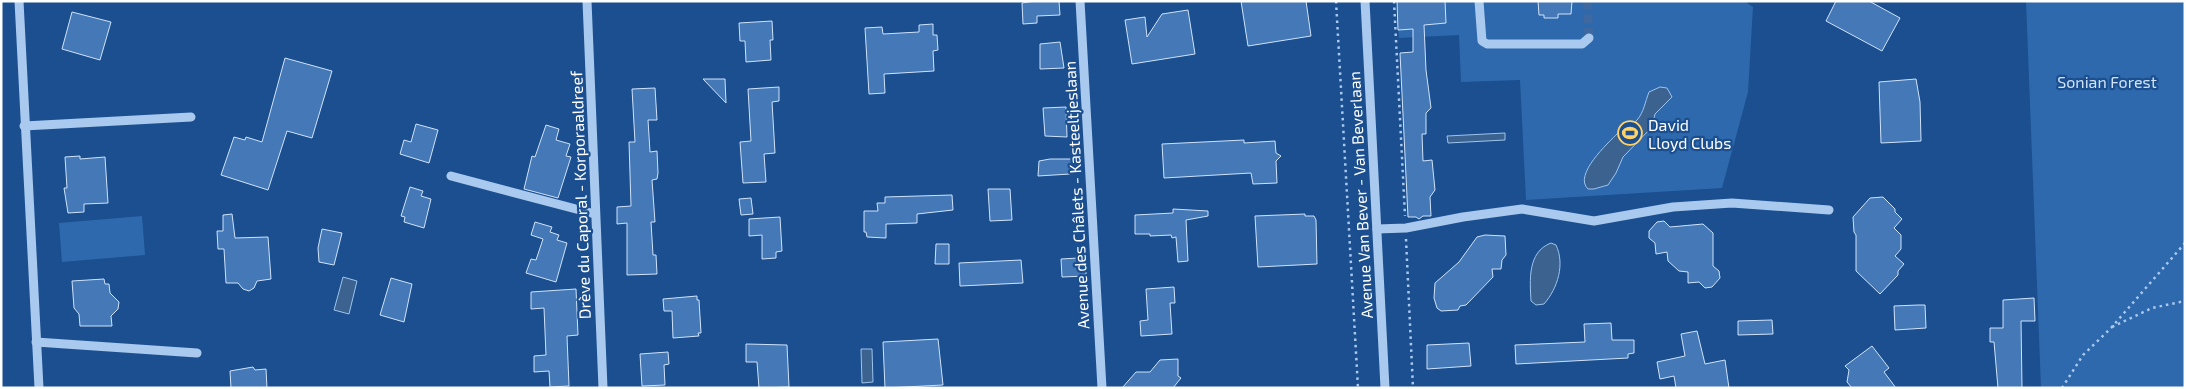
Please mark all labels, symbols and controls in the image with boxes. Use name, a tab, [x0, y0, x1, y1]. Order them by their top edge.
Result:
street label: Avenue des Châlets - Kasteeltjeslaan	[1059, 60, 1094, 330]
street label: Drève du Caporal - Korporaaldreef	[566, 70, 594, 319]
street label: Avenue Van Bever - Van Beverlaan	[1344, 71, 1376, 319]
park label: Sonian Forest	[2057, 72, 2157, 91]
place label: David Lloyd Clubs	[1648, 115, 1731, 152]
sports icon: David Lloyd Clubs	[1617, 120, 1643, 146]

